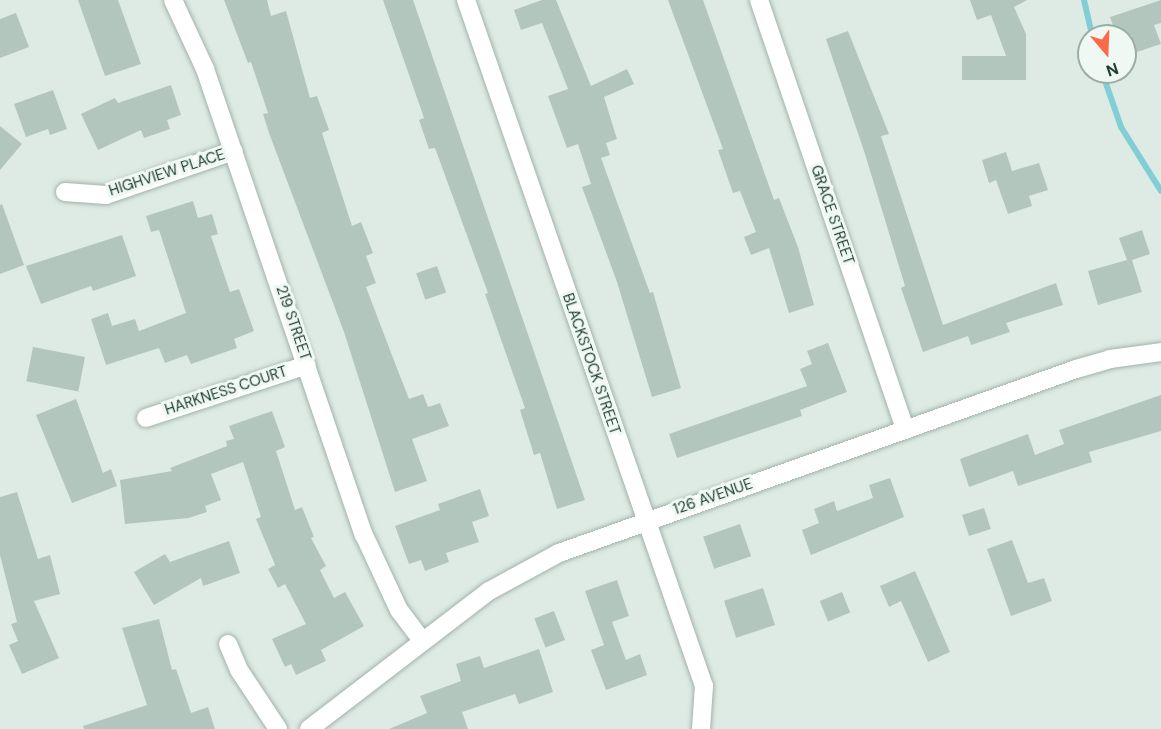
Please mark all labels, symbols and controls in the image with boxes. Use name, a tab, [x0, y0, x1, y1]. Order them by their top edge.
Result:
north arrow	[1077, 24, 1137, 84]
text: N	[1103, 58, 1121, 81]
street label: HIGHVIEW PLACE	[107, 146, 227, 200]
street label: GRACE STREET	[807, 163, 857, 267]
street label: 219 STREET	[272, 283, 314, 363]
street label: BLACKSTOCK STREET	[558, 291, 624, 437]
street label: HARKNESS COURT	[163, 363, 289, 419]
street label: 126 AVENUE	[671, 475, 755, 519]

